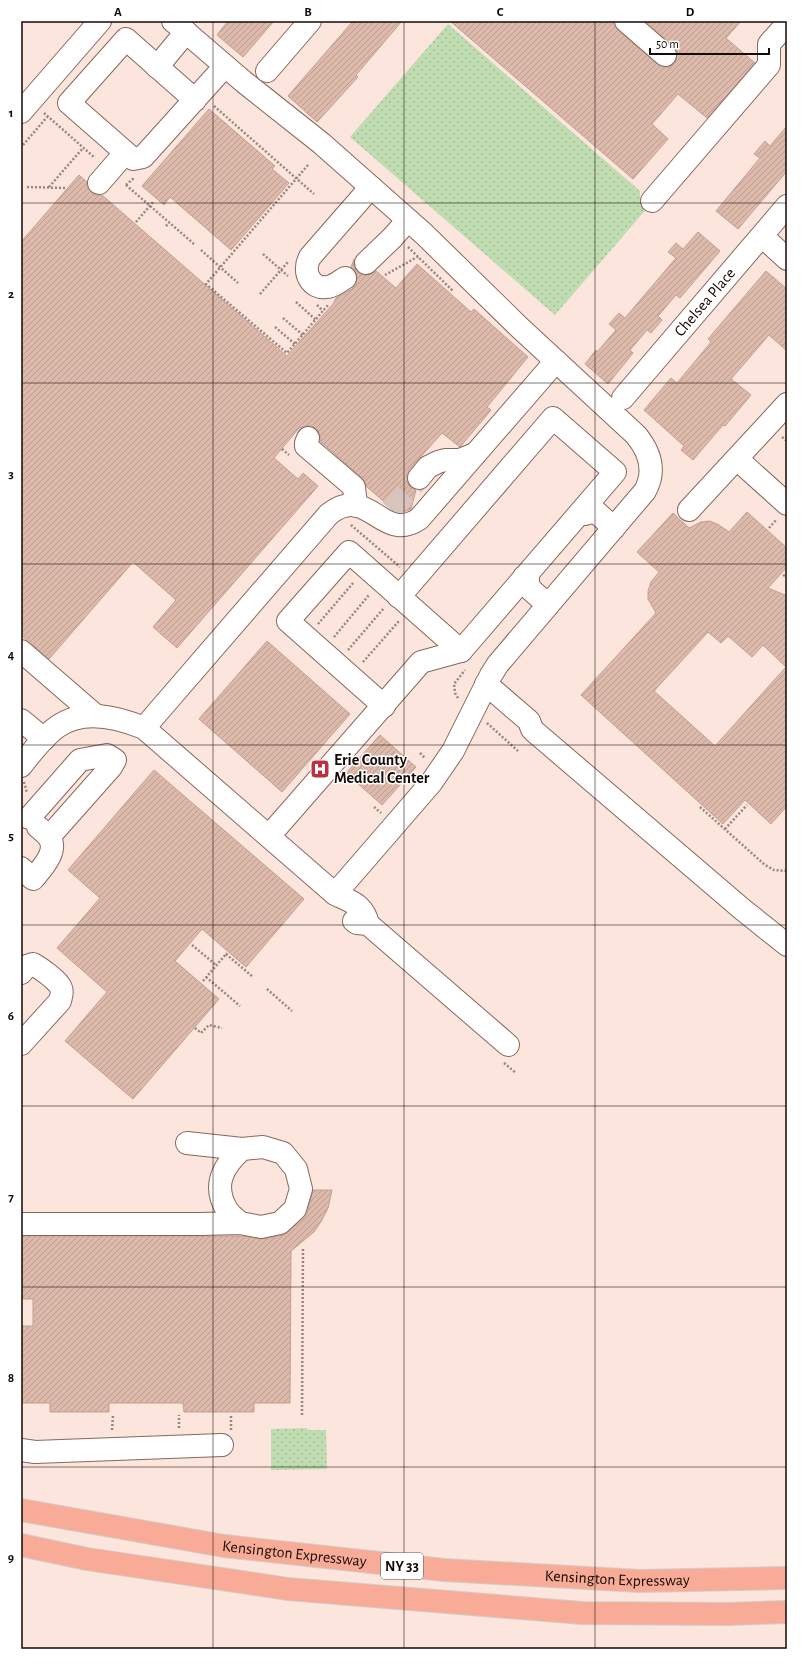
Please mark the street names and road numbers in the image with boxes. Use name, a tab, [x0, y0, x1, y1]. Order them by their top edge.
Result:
street label: Chelsea Place	[671, 265, 738, 340]
street label: Kensington Expressway	[221, 1538, 368, 1571]
road number: NY 33	[381, 1553, 423, 1579]
street label: Kensington Expressway	[544, 1568, 690, 1589]

